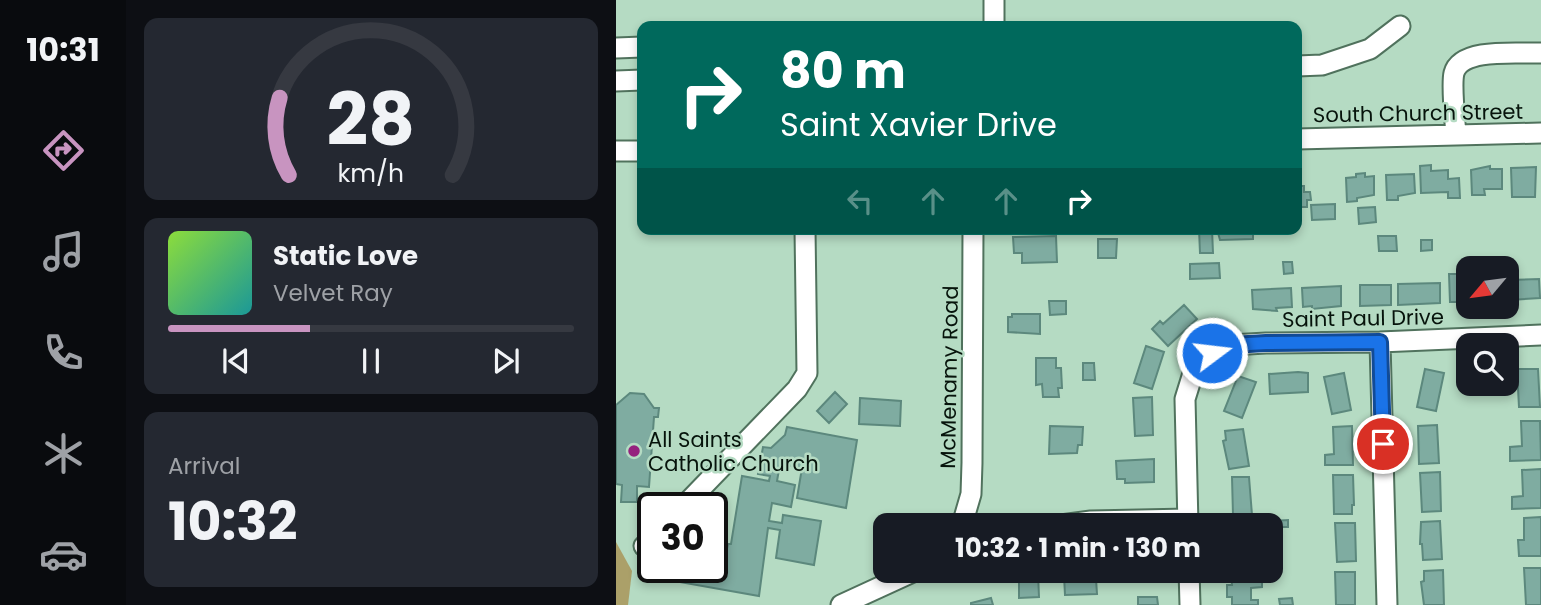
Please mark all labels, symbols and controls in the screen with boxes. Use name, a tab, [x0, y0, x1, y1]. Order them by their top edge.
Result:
text: 10:31	[26, 27, 100, 72]
text: 80 m	[780, 37, 906, 105]
icon: right	[665, 49, 756, 140]
text: 28	[327, 69, 415, 170]
street label: South Church Street	[1313, 97, 1523, 129]
text: Saint Xavier Drive	[780, 102, 1057, 147]
icon: directions	[39, 126, 88, 175]
text: km/h	[338, 156, 404, 191]
icon: left	[841, 182, 879, 220]
icon: ahead	[914, 182, 952, 220]
icon: ahead	[987, 182, 1025, 220]
icon: right	[1060, 182, 1098, 220]
icon: music	[39, 227, 88, 276]
text: Static Love	[273, 238, 418, 274]
north arrow	[1456, 256, 1519, 318]
map controls	[1456, 256, 1519, 396]
text: Velvet Ray	[273, 277, 393, 309]
street label: McMenamy Road	[933, 285, 965, 469]
street label: Saint Paul Drive	[1282, 302, 1444, 334]
position arrow	[1175, 316, 1249, 390]
icon: phone	[39, 328, 88, 377]
button: search	[1456, 333, 1519, 396]
icon: previous	[217, 342, 255, 380]
icon: pause	[352, 342, 390, 380]
icon: next	[487, 342, 525, 380]
pin	[1353, 414, 1413, 474]
place label: All Saints Catholic Church	[648, 425, 819, 478]
icon: arrive	[1364, 425, 1402, 463]
icon: climate	[39, 429, 88, 478]
marker: All Saints Catholic Church	[626, 443, 642, 459]
text: Arrival	[168, 450, 240, 482]
text: 10:32	[168, 485, 297, 558]
speed limit sign: 30	[637, 492, 728, 583]
icon: car	[39, 530, 88, 579]
text: 10:32 · 1 min · 130 m	[955, 530, 1201, 566]

